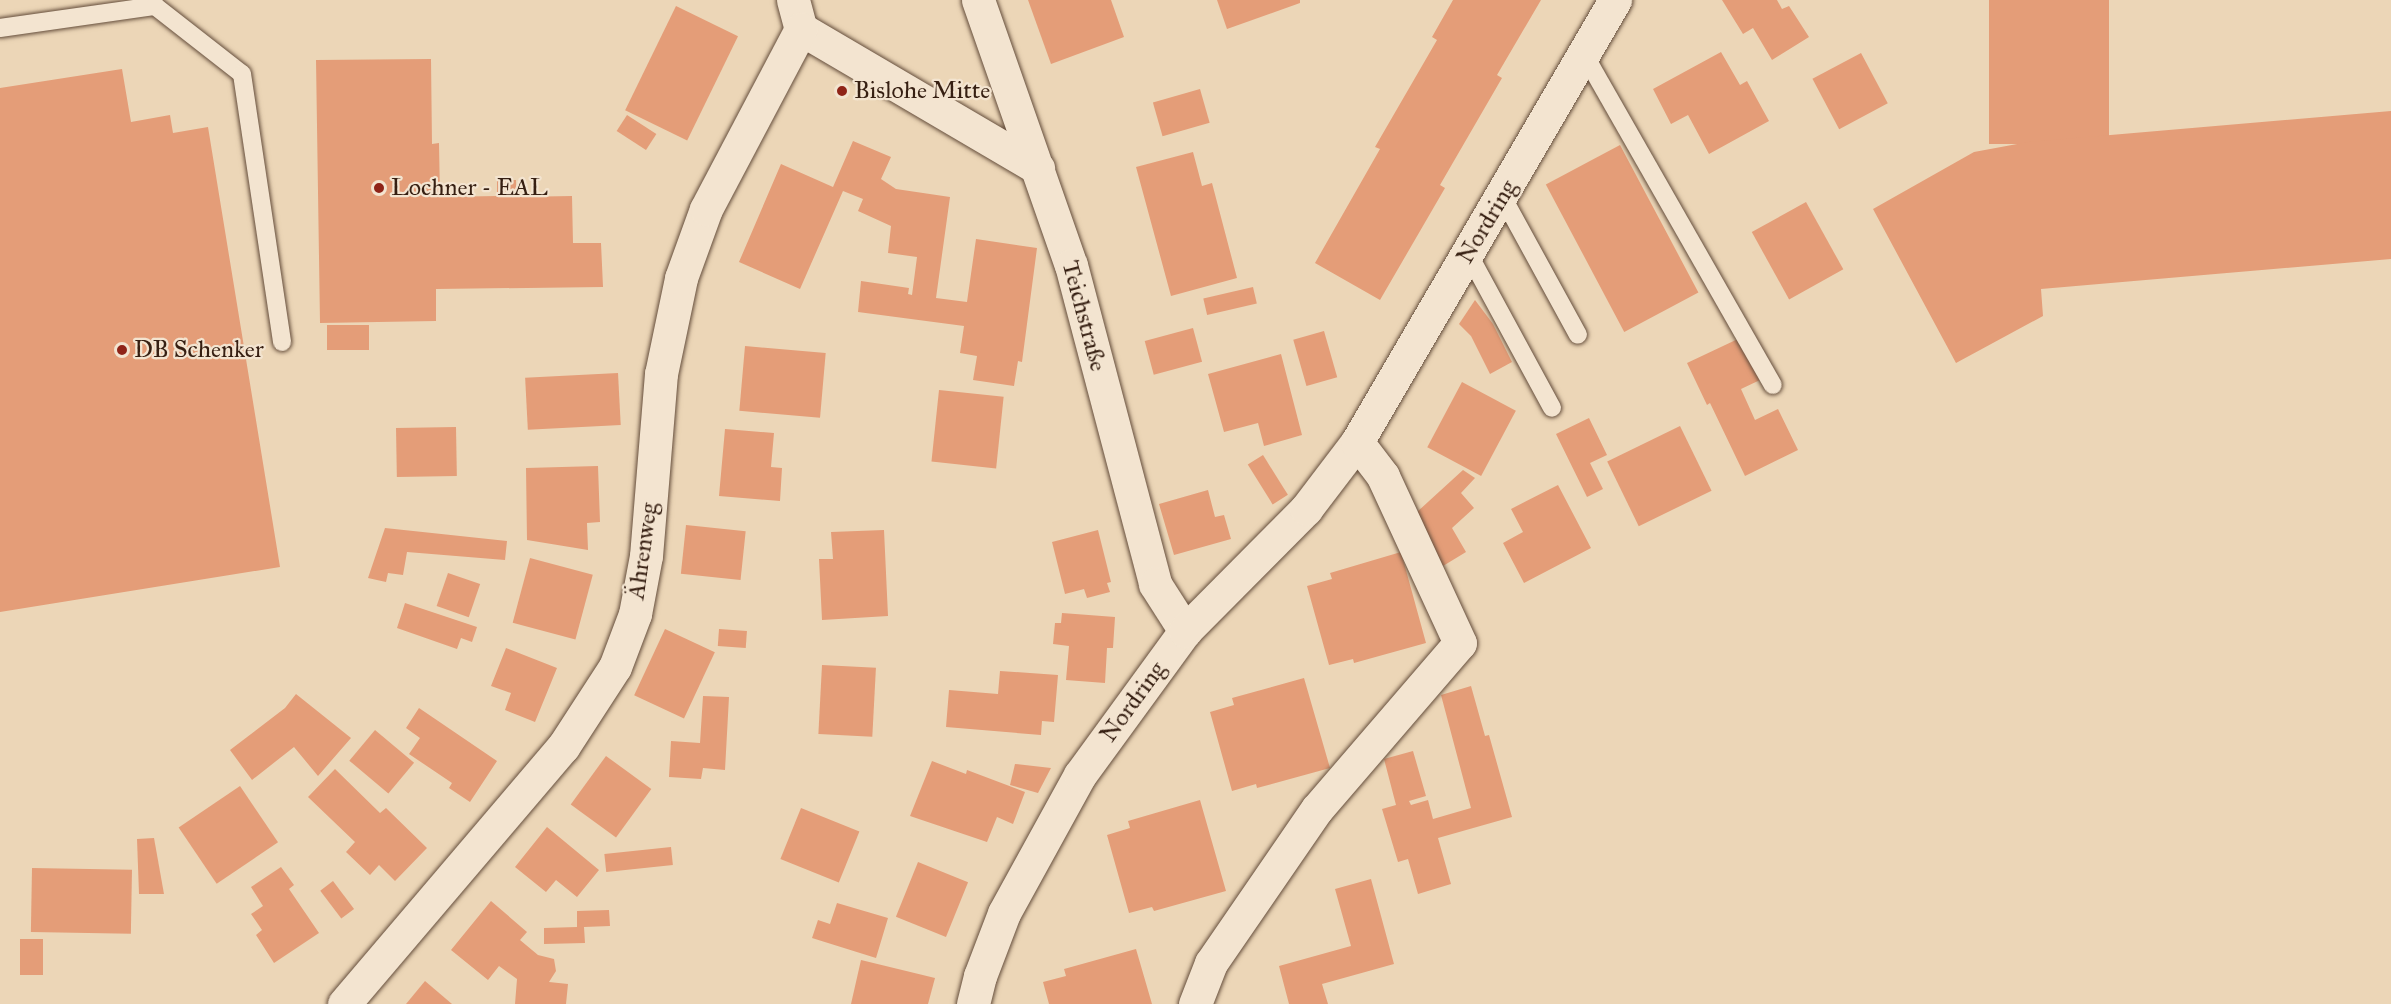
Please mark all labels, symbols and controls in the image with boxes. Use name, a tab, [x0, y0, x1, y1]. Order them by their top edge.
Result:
place label: Bislohe Mitte	[854, 77, 990, 105]
marker: Bislohe Mitte	[835, 84, 849, 98]
place label: Lochner - EAL	[391, 174, 548, 202]
street label: Nordring	[1451, 175, 1523, 269]
marker: Lochner - EAL	[372, 181, 386, 195]
street label: Teichstraße	[1055, 258, 1113, 374]
place label: DB Schenker	[134, 336, 264, 364]
marker: DB Schenker	[115, 343, 129, 357]
street label: Ährenweg	[622, 501, 664, 601]
street label: Nordring	[1094, 656, 1172, 748]

